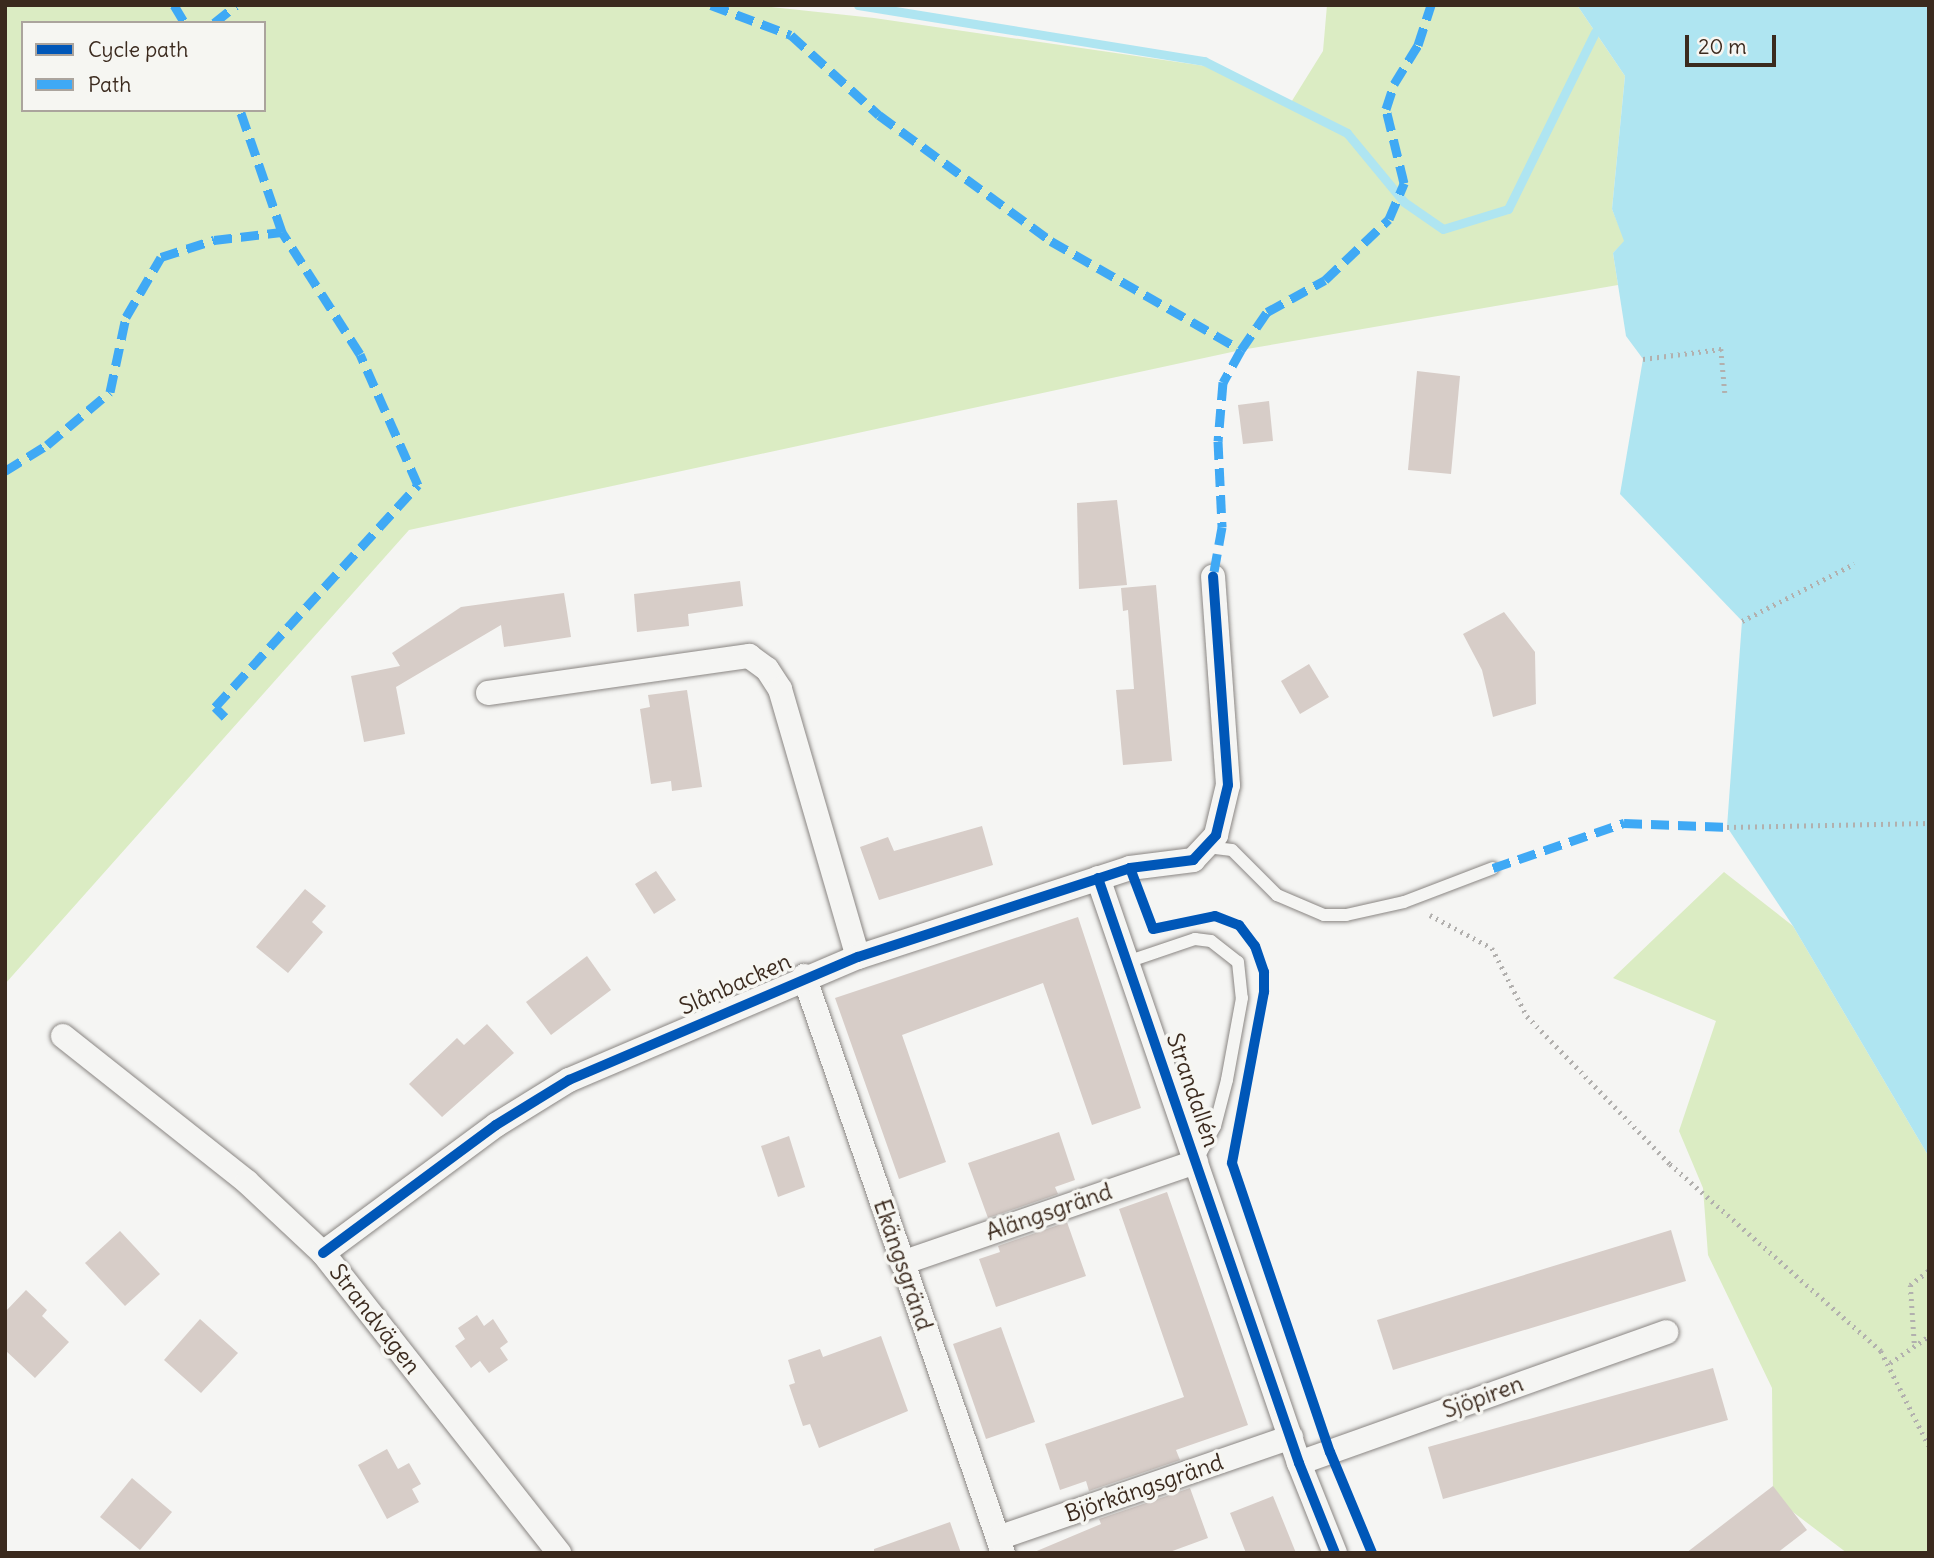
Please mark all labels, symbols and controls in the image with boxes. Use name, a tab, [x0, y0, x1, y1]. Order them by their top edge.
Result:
legend	[21, 21, 266, 112]
scale bar	[1689, 21, 1780, 65]
text: 20 m	[1698, 33, 1747, 60]
text: Cycle path	[88, 36, 188, 63]
text: Path	[88, 71, 131, 98]
street label: Slånbacken	[675, 947, 795, 1021]
street label: Strandallén	[1161, 1030, 1225, 1150]
street label: Alängsgränd	[982, 1178, 1116, 1246]
street label: Ekängsgränd	[868, 1196, 938, 1334]
street label: Strandvägen	[324, 1259, 426, 1379]
street label: Sjöpiren	[1439, 1370, 1527, 1424]
street label: Björkängsgränd	[1061, 1448, 1227, 1528]

